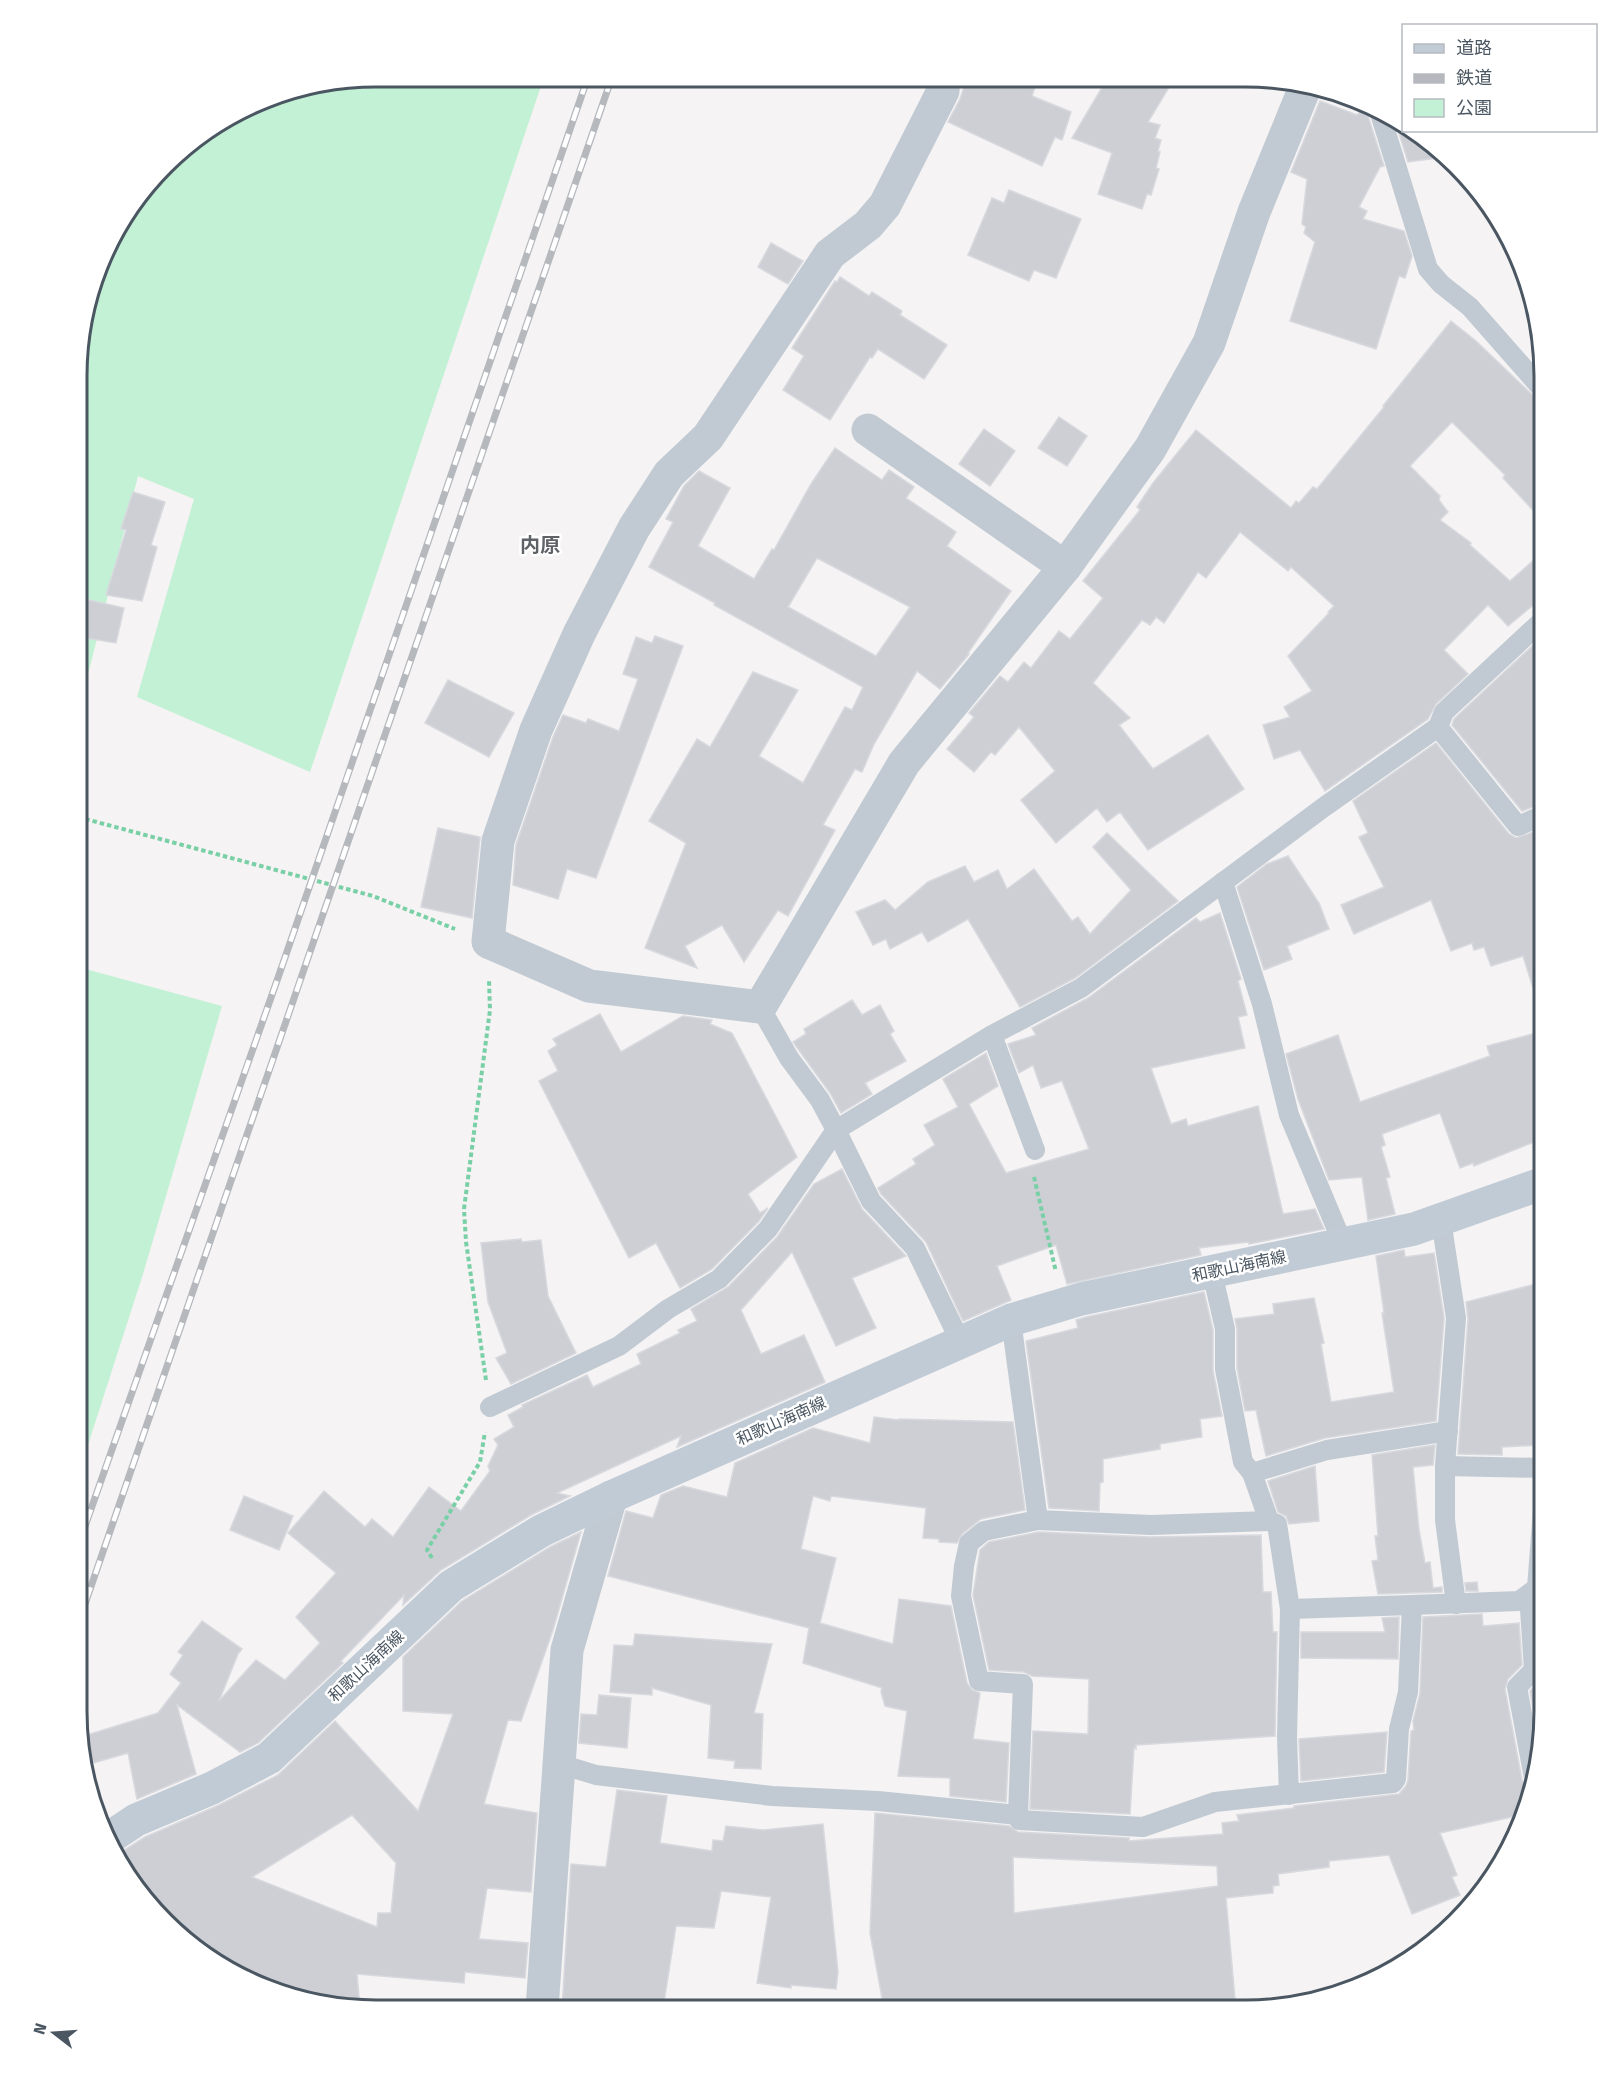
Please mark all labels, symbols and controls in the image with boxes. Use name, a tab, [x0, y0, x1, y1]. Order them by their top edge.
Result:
legend	[1402, 24, 1597, 132]
text: 道路	[1456, 37, 1492, 59]
text: 鉄道	[1456, 67, 1492, 89]
text: 公園	[1456, 97, 1492, 119]
district label: 内原	[520, 533, 560, 557]
street label: 和歌山海南線	[1190, 1247, 1288, 1285]
street label: 和歌山海南線	[733, 1393, 829, 1449]
street label: 和歌山海南線	[324, 1626, 408, 1706]
north arrow	[24, 2003, 84, 2063]
text: N	[29, 2021, 51, 2037]

